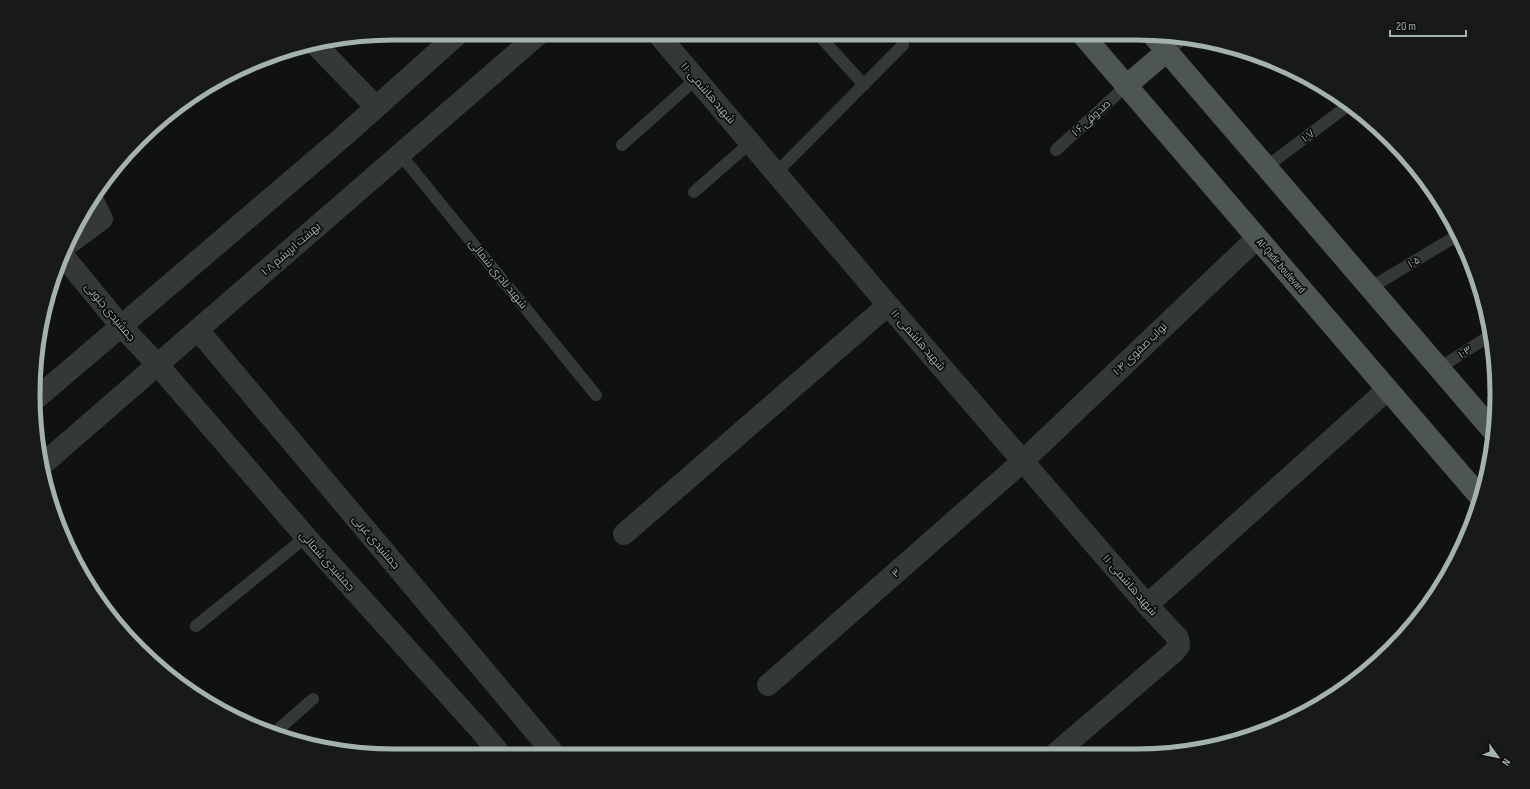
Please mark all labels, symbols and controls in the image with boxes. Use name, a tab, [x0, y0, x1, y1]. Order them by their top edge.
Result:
scale bar	[1390, 12, 1466, 38]
text: 20 m	[1396, 19, 1416, 34]
street label: شهید هاشمی ۱۱۰	[678, 60, 738, 126]
street label: صدوقی ۱۰۶	[1069, 97, 1113, 139]
street label: ۱۰۷	[1299, 127, 1317, 145]
street label: بهشت ابریشم ۱۰۸	[259, 220, 324, 279]
street label: Al-Qadir boulevard	[1253, 235, 1308, 296]
street label: شهید نادری شمالی	[466, 237, 530, 311]
street label: ۱۰۵	[1405, 253, 1423, 271]
street label: جمشیدی جنوبی	[82, 280, 138, 344]
street label: شهید هاشمی ۱۱۰	[888, 307, 948, 373]
street label: نواب صفوی ۱۰۴	[1110, 320, 1170, 378]
street label: ۱۰۳	[1456, 343, 1474, 361]
street label: جمشیدی غربی	[350, 512, 402, 572]
street label: جمشیدی شمالی	[297, 528, 357, 594]
street label: شهید هاشمی ۱۱۰	[1100, 552, 1160, 618]
street label: ۳	[889, 566, 903, 580]
north arrow	[1478, 737, 1518, 777]
text: N	[1499, 756, 1513, 768]

